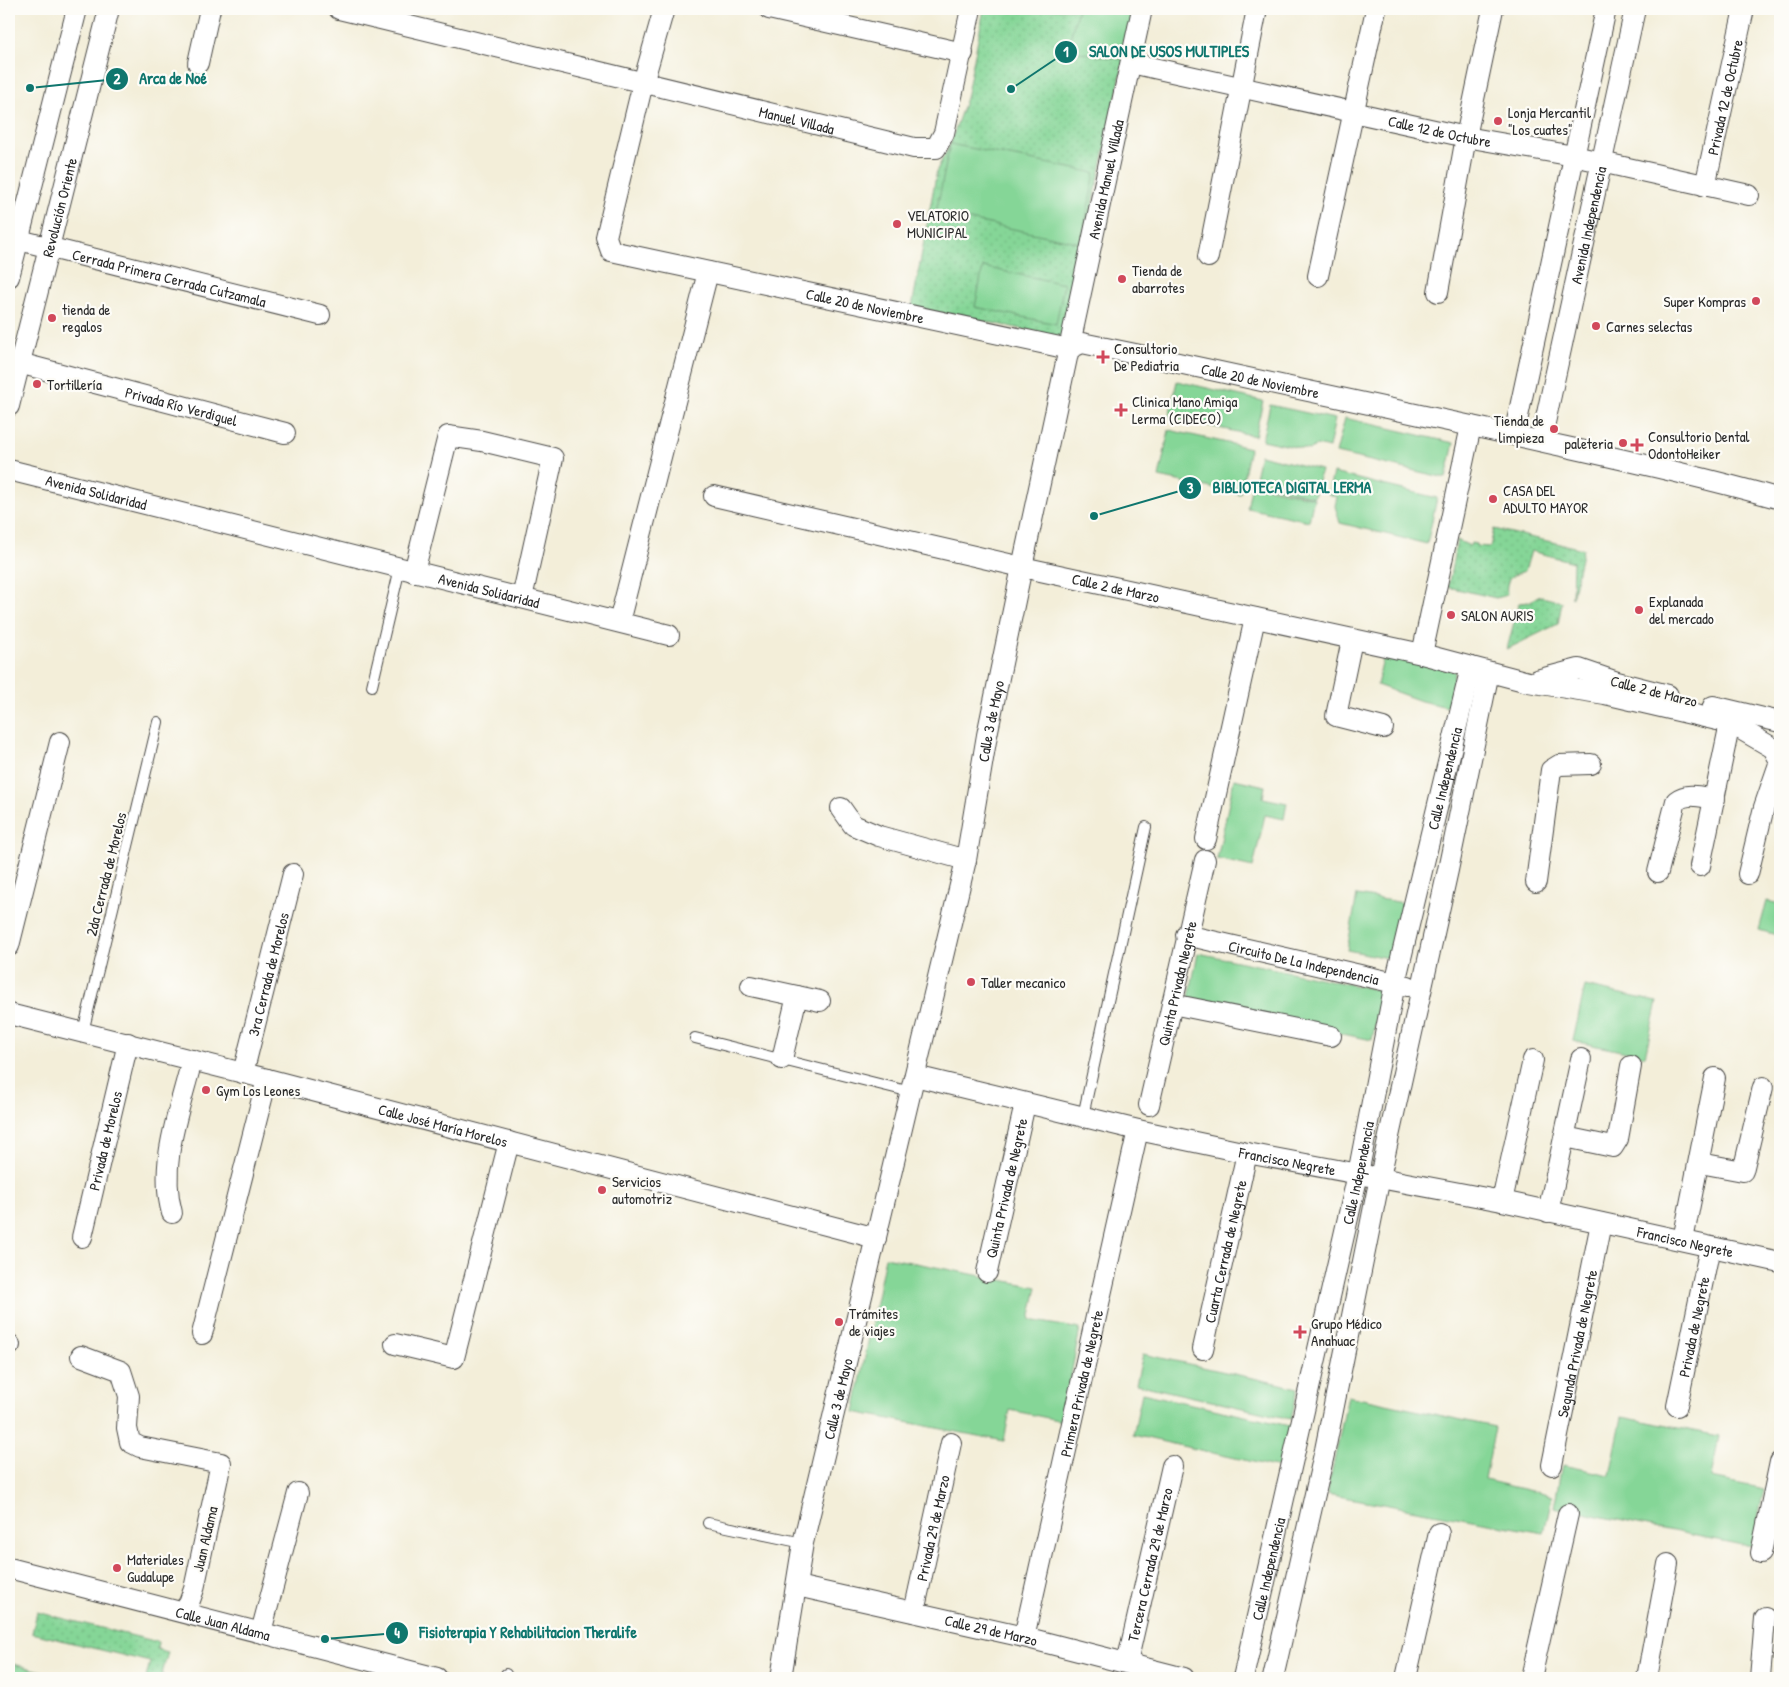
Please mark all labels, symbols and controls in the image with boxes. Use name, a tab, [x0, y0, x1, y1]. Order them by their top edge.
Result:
callout: SALON DE USOS MULTIPLES	[1054, 36, 1259, 67]
street label: Privada 12 de Octubre	[1702, 37, 1748, 157]
text: SALON DE USOS MULTIPLES	[1089, 40, 1250, 62]
text: 1	[1063, 41, 1069, 62]
callout: Arca de Noé	[104, 63, 217, 94]
text: Arca de Noé	[139, 67, 208, 89]
text: 2	[113, 68, 121, 89]
street label: Manuel Villada	[757, 100, 837, 139]
place label: Lonja Mercantil "Los cuates"	[1508, 102, 1591, 140]
street label: Calle 12 de Octubre	[1386, 110, 1493, 152]
marker: Lonja Mercantil "Los cuates"	[1492, 115, 1504, 127]
street label: Avenida Manuel Villada	[1082, 117, 1128, 241]
street label: Revolución Oriente	[36, 155, 82, 259]
street label: Avenida Independencia	[1565, 164, 1611, 286]
place label: VELATORIO MUNICIPAL	[907, 205, 969, 243]
marker: VELATORIO MUNICIPAL	[891, 218, 903, 230]
street label: Cerrada Primera Cerrada Cutzamala	[70, 243, 269, 312]
place label: Tienda de abarrotes	[1132, 260, 1185, 298]
marker: Tienda de abarrotes	[1116, 273, 1128, 285]
street label: Calle 20 de Noviembre	[804, 283, 926, 328]
place label: Super Kompras	[1664, 291, 1746, 312]
marker: Super Kompras	[1750, 295, 1762, 307]
place label: tienda de regalos	[62, 299, 110, 337]
marker: tienda de regalos	[46, 312, 58, 324]
place label: Carnes selectas	[1606, 316, 1692, 337]
marker: Carnes selectas	[1590, 320, 1602, 332]
place label: Consultorio De Pediatria	[1114, 338, 1179, 376]
marker: Consultorio De Pediatria	[1096, 350, 1110, 364]
street label: Calle 20 de Noviembre	[1199, 358, 1321, 403]
place label: Tortillería	[47, 374, 102, 395]
marker: Tortillería	[31, 378, 43, 390]
street label: Privada Río Verdiguel	[123, 381, 240, 431]
place label: Clinica Mano Amiga Lerma (CIDECO)	[1132, 391, 1237, 429]
marker: Clinica Mano Amiga Lerma (CIDECO)	[1114, 403, 1128, 417]
place label: Tienda de limpieza	[1494, 410, 1544, 448]
marker: Tienda de limpieza	[1548, 423, 1560, 435]
place label: Consultorio Dental OdontoHeiker	[1648, 426, 1750, 464]
place label: paleteria	[1565, 433, 1613, 454]
marker: paleteria	[1617, 437, 1629, 449]
marker: Consultorio Dental OdontoHeiker	[1630, 438, 1644, 452]
street label: Avenida Solidaridad	[44, 469, 149, 515]
callout: BIBLIOTECA DIGITAL LERMA	[1178, 472, 1382, 503]
text: BIBLIOTECA DIGITAL LERMA	[1213, 476, 1372, 498]
text: 3	[1187, 477, 1194, 498]
place label: CASA DEL ADULTO MAYOR	[1503, 480, 1588, 518]
marker: CASA DEL ADULTO MAYOR	[1487, 493, 1499, 505]
street label: Avenida Solidaridad	[436, 567, 542, 613]
street label: Calle 2 de Marzo	[1070, 568, 1161, 607]
place label: Explanada del mercado	[1649, 591, 1714, 629]
marker: Explanada del mercado	[1633, 604, 1645, 616]
place label: SALON AURIS	[1461, 605, 1533, 626]
marker: SALON AURIS	[1445, 609, 1457, 621]
street label: Calle 2 de Marzo	[1608, 670, 1700, 712]
street label: Calle 3 de Mayo	[972, 678, 1009, 763]
street label: Calle Independencia	[1422, 725, 1467, 832]
street label: 2da Cerrada de Morelos	[80, 810, 132, 938]
street label: 3ra Cerrada de Morelos	[242, 910, 294, 1038]
street label: Quinta Privada Negrete	[1152, 919, 1201, 1048]
street label: Circuito De La Independencia	[1227, 935, 1381, 990]
place label: Taller mecanico	[981, 972, 1065, 993]
marker: Taller mecanico	[965, 976, 977, 988]
place label: Gym Los Leones	[216, 1080, 300, 1101]
marker: Gym Los Leones	[200, 1084, 212, 1096]
street label: Privada de Morelos	[83, 1089, 127, 1192]
street label: Calle José María Morelos	[376, 1098, 510, 1152]
street label: Quinta Privada de Negrete	[980, 1116, 1032, 1260]
street label: Calle Independencia	[1336, 1119, 1379, 1227]
street label: Francisco Negrete	[1236, 1141, 1338, 1180]
place label: Servicios automotriz	[612, 1171, 673, 1209]
street label: Cuarta Cerrada de Negrete	[1199, 1178, 1251, 1325]
marker: Servicios automotriz	[596, 1184, 608, 1196]
street label: Francisco Negrete	[1634, 1220, 1735, 1262]
street label: Segunda Privada de Negrete	[1551, 1268, 1602, 1419]
street label: Privada de Negrete	[1673, 1274, 1714, 1379]
place label: Trámites de viajes	[849, 1303, 898, 1341]
street label: Primera Privada de Negrete	[1054, 1308, 1108, 1459]
place label: Grupo Médico Anahuac	[1311, 1313, 1382, 1351]
marker: Trámites de viajes	[833, 1316, 845, 1328]
marker: Grupo Médico Anahuac	[1293, 1325, 1307, 1339]
street label: Calle 3 de Mayo	[818, 1356, 857, 1442]
street label: Privada 29 de Marzo	[911, 1473, 954, 1583]
street label: Tercera Cerrada 29 de Marzo	[1122, 1486, 1177, 1643]
street label: Juan Aldama	[187, 1504, 223, 1574]
street label: Calle Independencia	[1246, 1515, 1290, 1622]
place label: Materiales Gudalupe	[127, 1549, 184, 1587]
marker: Materiales Gudalupe	[111, 1562, 123, 1574]
street label: Calle Juan Aldama	[174, 1601, 273, 1645]
street label: Calle 29 de Marzo	[943, 1609, 1040, 1651]
callout: Fisioterapia Y Rehabilitacion Theralife	[384, 1617, 647, 1648]
text: Fisioterapia Y Rehabilitacion Theralife	[418, 1621, 638, 1644]
text: 4	[394, 1622, 400, 1643]

